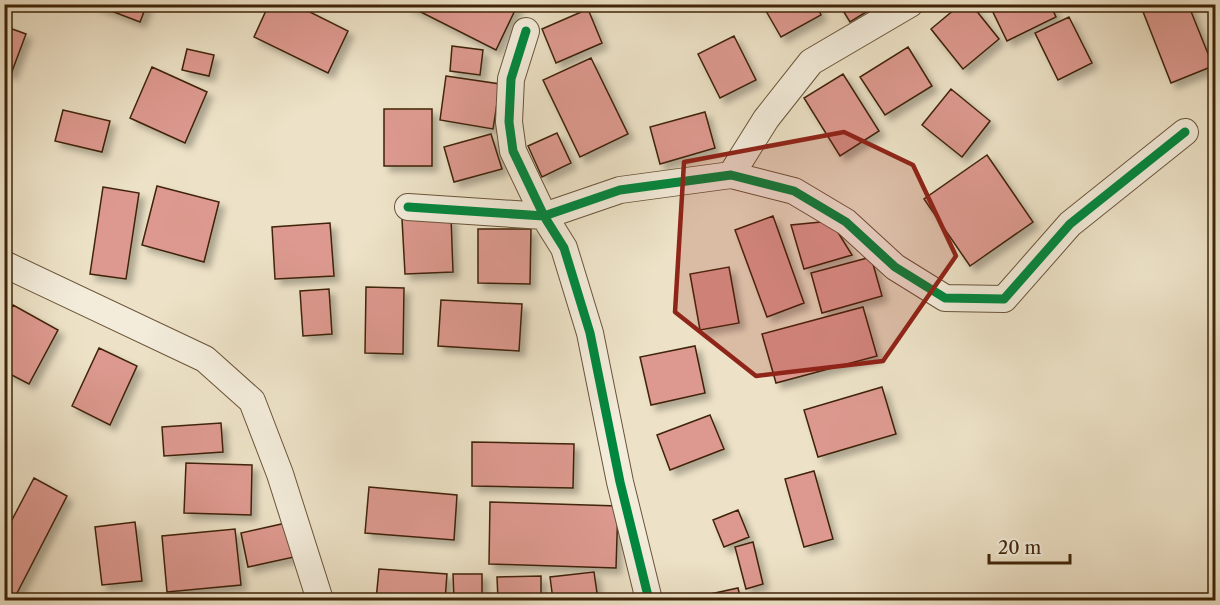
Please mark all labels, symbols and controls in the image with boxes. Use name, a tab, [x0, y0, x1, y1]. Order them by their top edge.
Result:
scale bar	[989, 527, 1070, 565]
text: 20 m	[998, 537, 1042, 559]

